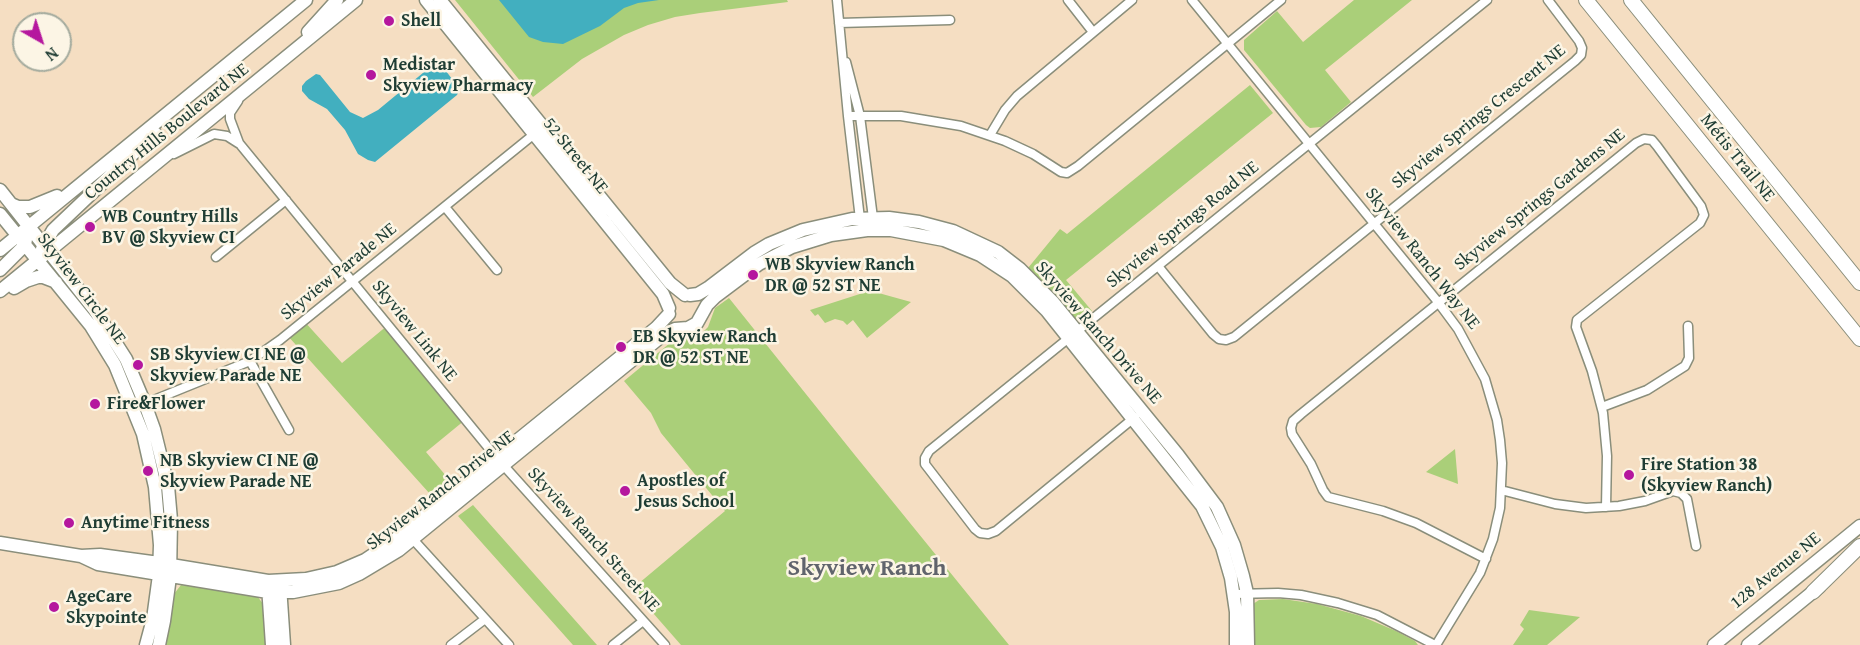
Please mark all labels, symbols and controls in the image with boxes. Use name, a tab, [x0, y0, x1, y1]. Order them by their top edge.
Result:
place label: Shell	[401, 10, 441, 32]
north arrow	[12, 12, 72, 72]
marker: Shell	[382, 14, 396, 28]
street label: Skyview Springs Crescent NE	[1388, 40, 1570, 194]
text: N	[40, 42, 64, 67]
place label: Medistar Skyview Pharmacy	[383, 54, 533, 97]
street label: Country Hills Boulevard NE	[80, 59, 254, 205]
marker: Medistar Skyview Pharmacy	[364, 68, 378, 82]
street label: Métis Trail NE	[1695, 110, 1779, 206]
street label: 52 Street NE	[538, 114, 612, 198]
street label: Skyview Springs Gardens NE	[1450, 124, 1630, 276]
street label: Skyview Springs Road NE	[1102, 157, 1264, 293]
street label: Skyview Ranch Way NE	[1360, 184, 1484, 334]
place label: WB Country Hills BV @ Skyview CI	[102, 206, 238, 248]
street label: Skyview Parade NE	[277, 219, 401, 325]
marker: WB Country Hills BV @ Skyview CI	[83, 220, 97, 234]
street label: Skyview Circle NE	[32, 229, 130, 349]
place label: WB Skyview Ranch DR @ 52 ST NE	[765, 254, 915, 296]
street label: Skyview Ranch Drive NE	[1030, 257, 1166, 409]
marker: WB Skyview Ranch DR @ 52 ST NE	[746, 268, 760, 282]
street label: Skyview Link NE	[367, 276, 461, 386]
place label: EB Skyview Ranch DR @ 52 ST NE	[633, 326, 777, 368]
marker: EB Skyview Ranch DR @ 52 ST NE	[614, 340, 628, 354]
place label: SB Skyview CI NE @ Skyview Parade NE	[150, 344, 306, 386]
marker: SB Skyview CI NE @ Skyview Parade NE	[131, 358, 145, 372]
place label: Fire&Flower	[107, 393, 205, 415]
marker: Fire&Flower	[88, 397, 102, 411]
street label: Skyview Ranch Drive NE	[363, 426, 519, 556]
place label: NB Skyview CI NE @ Skyview Parade NE	[160, 450, 319, 492]
place label: Fire Station 38 (Skyview Ranch)	[1641, 454, 1772, 496]
street label: Skyview Ranch Street NE	[522, 463, 664, 617]
marker: NB Skyview CI NE @ Skyview Parade NE	[141, 464, 155, 478]
marker: Fire Station 38 (Skyview Ranch)	[1622, 468, 1636, 482]
place label: Apostles of Jesus School	[637, 470, 735, 512]
marker: Apostles of Jesus School	[618, 484, 632, 498]
place label: Anytime Fitness	[81, 512, 210, 534]
marker: Anytime Fitness	[62, 516, 76, 530]
street label: 128 Avenue NE	[1726, 528, 1826, 614]
district label: Skyview Ranch	[788, 555, 946, 583]
place label: AgeCare Skypointe	[66, 586, 147, 628]
marker: AgeCare Skypointe	[47, 600, 61, 614]

